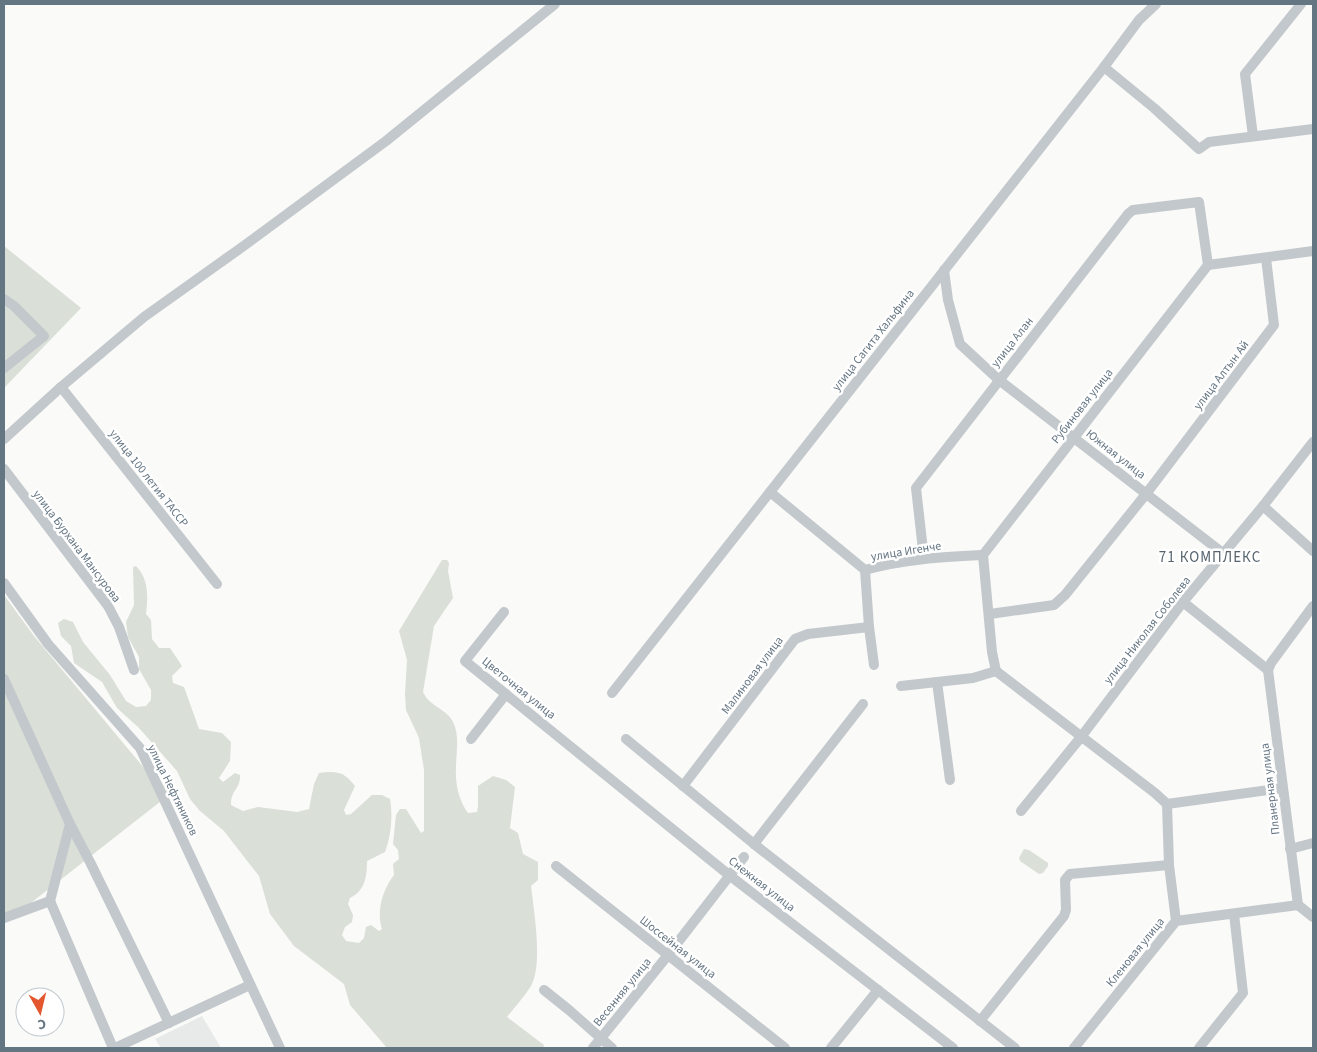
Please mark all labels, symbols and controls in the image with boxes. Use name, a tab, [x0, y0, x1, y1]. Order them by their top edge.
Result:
street label: улица Сагита Хальфина	[828, 286, 919, 395]
street label: улица Алан	[987, 314, 1037, 371]
street label: улица Алтын Ай	[1190, 337, 1253, 414]
street label: Рубиновая улица	[1048, 365, 1117, 447]
street label: улица 100 летия ТАССР	[105, 426, 192, 531]
street label: Южная улица	[1082, 426, 1149, 483]
street label: улица Бурхана Мансурова	[29, 486, 125, 606]
street label: улица Игенче	[870, 538, 942, 565]
district label: 71 КОМПЛЕКС	[1159, 547, 1261, 568]
street label: улица Николая Соболева	[1100, 573, 1195, 688]
street label: Малиновая улица	[718, 633, 787, 718]
street label: Цветочная улица	[478, 653, 559, 723]
street label: улица Нефтяников	[143, 742, 202, 839]
street label: Планерная улица	[1256, 742, 1285, 836]
street label: Снежная улица	[725, 853, 799, 916]
street label: Шоссейная улица	[636, 912, 720, 983]
street label: Кленовая улица	[1102, 914, 1169, 991]
street label: Весенняя улица	[589, 954, 655, 1030]
north arrow	[15, 987, 65, 1037]
text: С	[36, 1013, 47, 1034]

